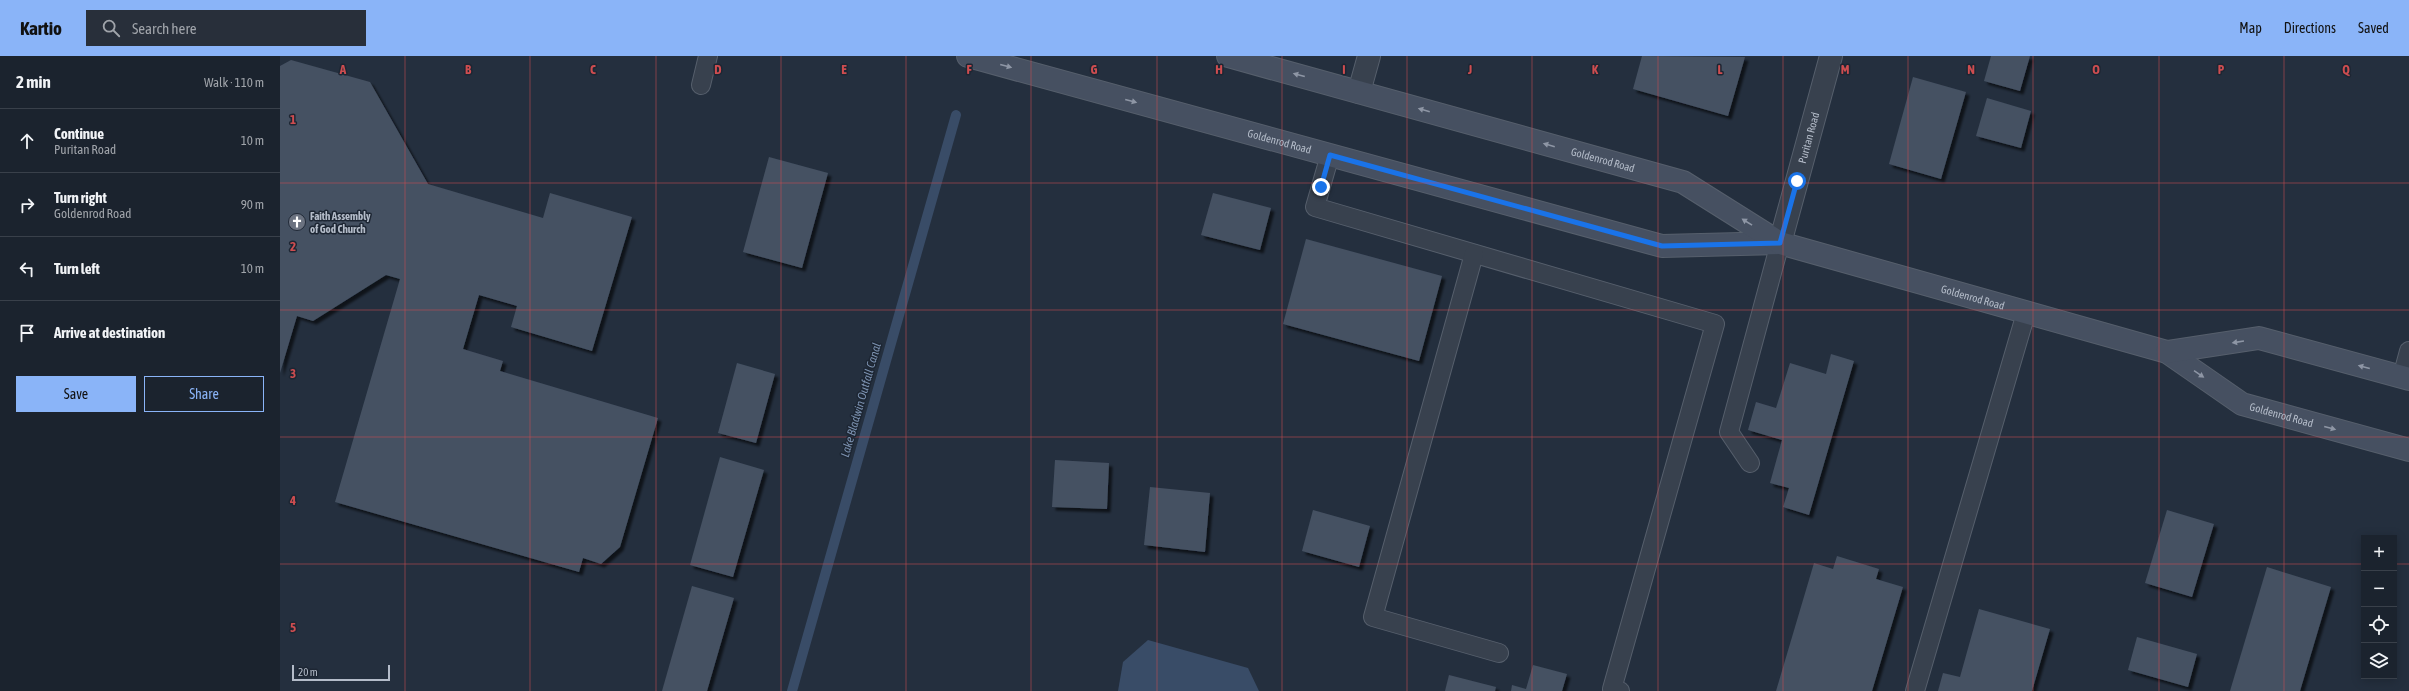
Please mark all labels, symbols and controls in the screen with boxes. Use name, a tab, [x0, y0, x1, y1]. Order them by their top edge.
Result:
search box	[86, 10, 366, 46]
text: Kartio	[20, 17, 62, 39]
icon: search	[100, 17, 122, 39]
text: Search here	[132, 20, 197, 37]
text: Map	[2239, 20, 2262, 36]
text: Directions	[2284, 20, 2336, 36]
text: Saved	[2358, 20, 2389, 36]
text: A	[339, 62, 347, 77]
text: B	[465, 62, 472, 77]
text: C	[590, 62, 596, 77]
text: D	[714, 62, 722, 77]
text: E	[841, 62, 847, 77]
text: F	[966, 62, 972, 77]
text: G	[1091, 62, 1098, 77]
text: H	[1215, 62, 1223, 77]
text: I	[1342, 62, 1346, 77]
text: J	[1467, 62, 1472, 77]
text: K	[1592, 62, 1599, 77]
text: L	[1717, 62, 1723, 77]
text: M	[1841, 62, 1850, 77]
text: N	[1967, 62, 1975, 77]
text: O	[2092, 62, 2100, 77]
text: P	[2218, 62, 2225, 77]
text: Q	[2342, 62, 2350, 77]
one-way arrow	[1000, 63, 1012, 69]
text: 2 min	[16, 72, 51, 92]
one-way arrow	[1292, 72, 1304, 78]
text: Walk · 110 m	[204, 75, 264, 90]
one-way arrow	[1125, 98, 1137, 104]
one-way arrow	[1418, 107, 1430, 113]
street label: Puritan Road	[1796, 111, 1821, 165]
text: 1	[290, 112, 296, 127]
text: Continue	[54, 125, 104, 142]
street label: Goldenrod Road	[1246, 127, 1313, 156]
icon: ahead	[16, 130, 38, 152]
text: 10 m	[241, 133, 264, 148]
text: Puritan Road	[54, 142, 116, 157]
one-way arrow	[1543, 142, 1555, 148]
street label: Goldenrod Road	[1570, 145, 1636, 174]
route start	[1788, 172, 1806, 190]
route end	[1312, 178, 1330, 196]
text: Turn right	[54, 189, 107, 206]
icon: right	[16, 194, 38, 216]
text: 90 m	[241, 197, 264, 212]
text: Goldenrod Road	[54, 206, 131, 221]
place label: Faith Assembly of God Church	[310, 210, 371, 235]
church icon: Faith Assembly of God Church	[287, 212, 307, 232]
one-way arrow	[1741, 219, 1752, 226]
text: 2	[290, 239, 296, 254]
icon: left	[16, 258, 38, 280]
text: Turn left	[54, 260, 100, 277]
text: 10 m	[241, 261, 264, 276]
street label: Goldenrod Road	[1940, 283, 2006, 312]
icon: arrive	[16, 322, 38, 344]
text: Arrive at destination	[54, 324, 165, 341]
one-way arrow	[2232, 339, 2245, 345]
water label: Lake Bladwin Outfall Canal	[838, 341, 884, 459]
one-way arrow	[2358, 364, 2370, 370]
text: 3	[290, 366, 296, 381]
one-way arrow	[2194, 370, 2204, 378]
button: Save	[16, 376, 136, 412]
button: Share	[144, 376, 264, 412]
street label: Goldenrod Road	[2248, 400, 2315, 429]
one-way arrow	[2324, 426, 2337, 432]
text: 4	[289, 493, 296, 508]
map controls	[2361, 535, 2397, 679]
button: +	[2361, 535, 2397, 571]
button: −	[2361, 571, 2397, 607]
button: locate	[2361, 607, 2397, 643]
text: 5	[290, 620, 296, 635]
button: layers	[2361, 643, 2397, 679]
scale bar	[292, 663, 390, 682]
text: 20 m	[298, 666, 318, 678]

